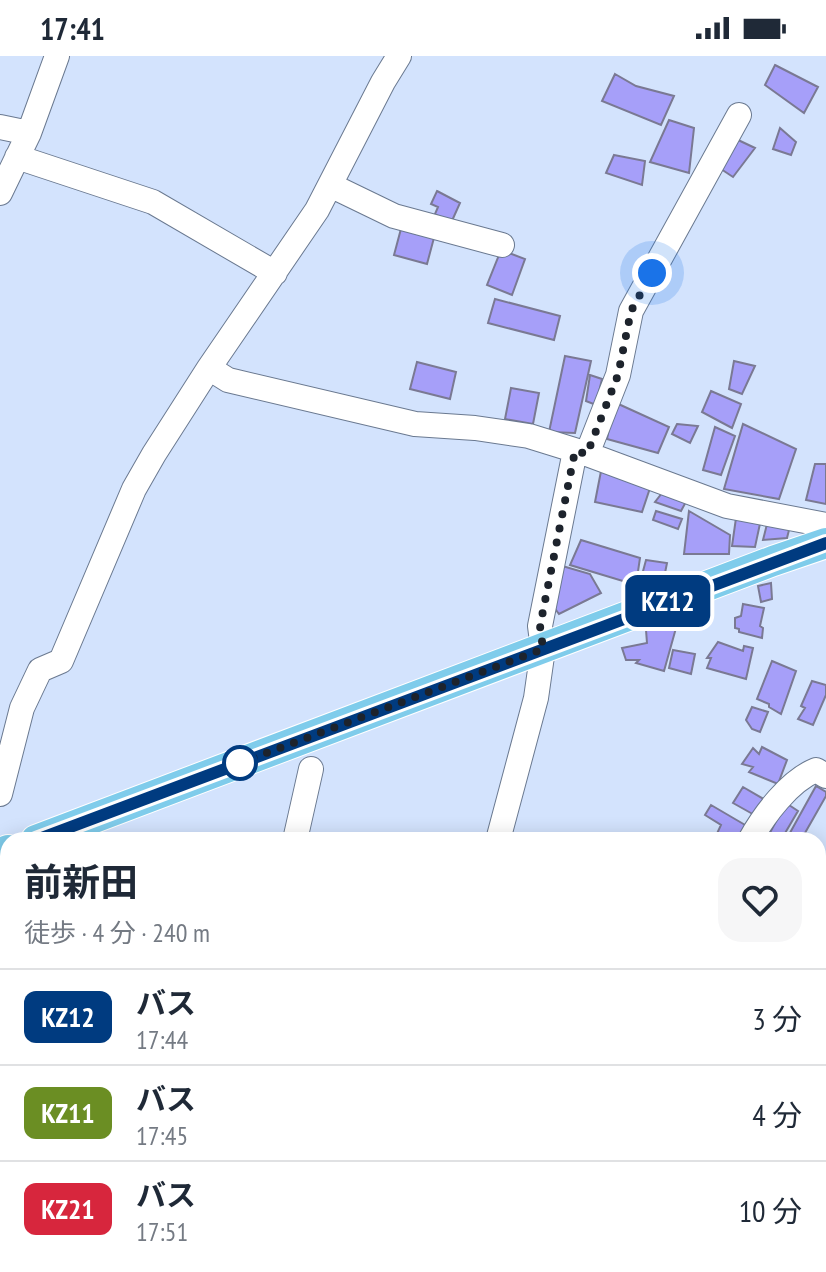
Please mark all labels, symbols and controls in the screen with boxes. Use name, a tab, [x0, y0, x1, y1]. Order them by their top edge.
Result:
text: 17:41	[40, 9, 105, 48]
your location	[632, 253, 672, 293]
line badge: KZ12	[612, 575, 724, 627]
text: KZ12	[641, 582, 695, 619]
unlabelled marker	[223, 746, 257, 780]
text: 前新田	[24, 857, 138, 906]
button: heart	[718, 858, 802, 942]
text: 徒歩 · 4 分 · 240 m	[24, 916, 210, 949]
text: バス	[136, 983, 196, 1022]
text: KZ12	[41, 998, 95, 1035]
text: 3 分	[752, 999, 802, 1038]
text: 17:44	[136, 1023, 188, 1056]
text: バス	[136, 1079, 196, 1118]
text: KZ11	[41, 1094, 95, 1131]
text: 4 分	[752, 1095, 802, 1134]
text: 17:45	[136, 1119, 188, 1152]
text: バス	[136, 1175, 196, 1214]
text: KZ21	[41, 1190, 95, 1227]
text: 10 分	[739, 1191, 802, 1230]
text: 17:51	[136, 1215, 188, 1248]

